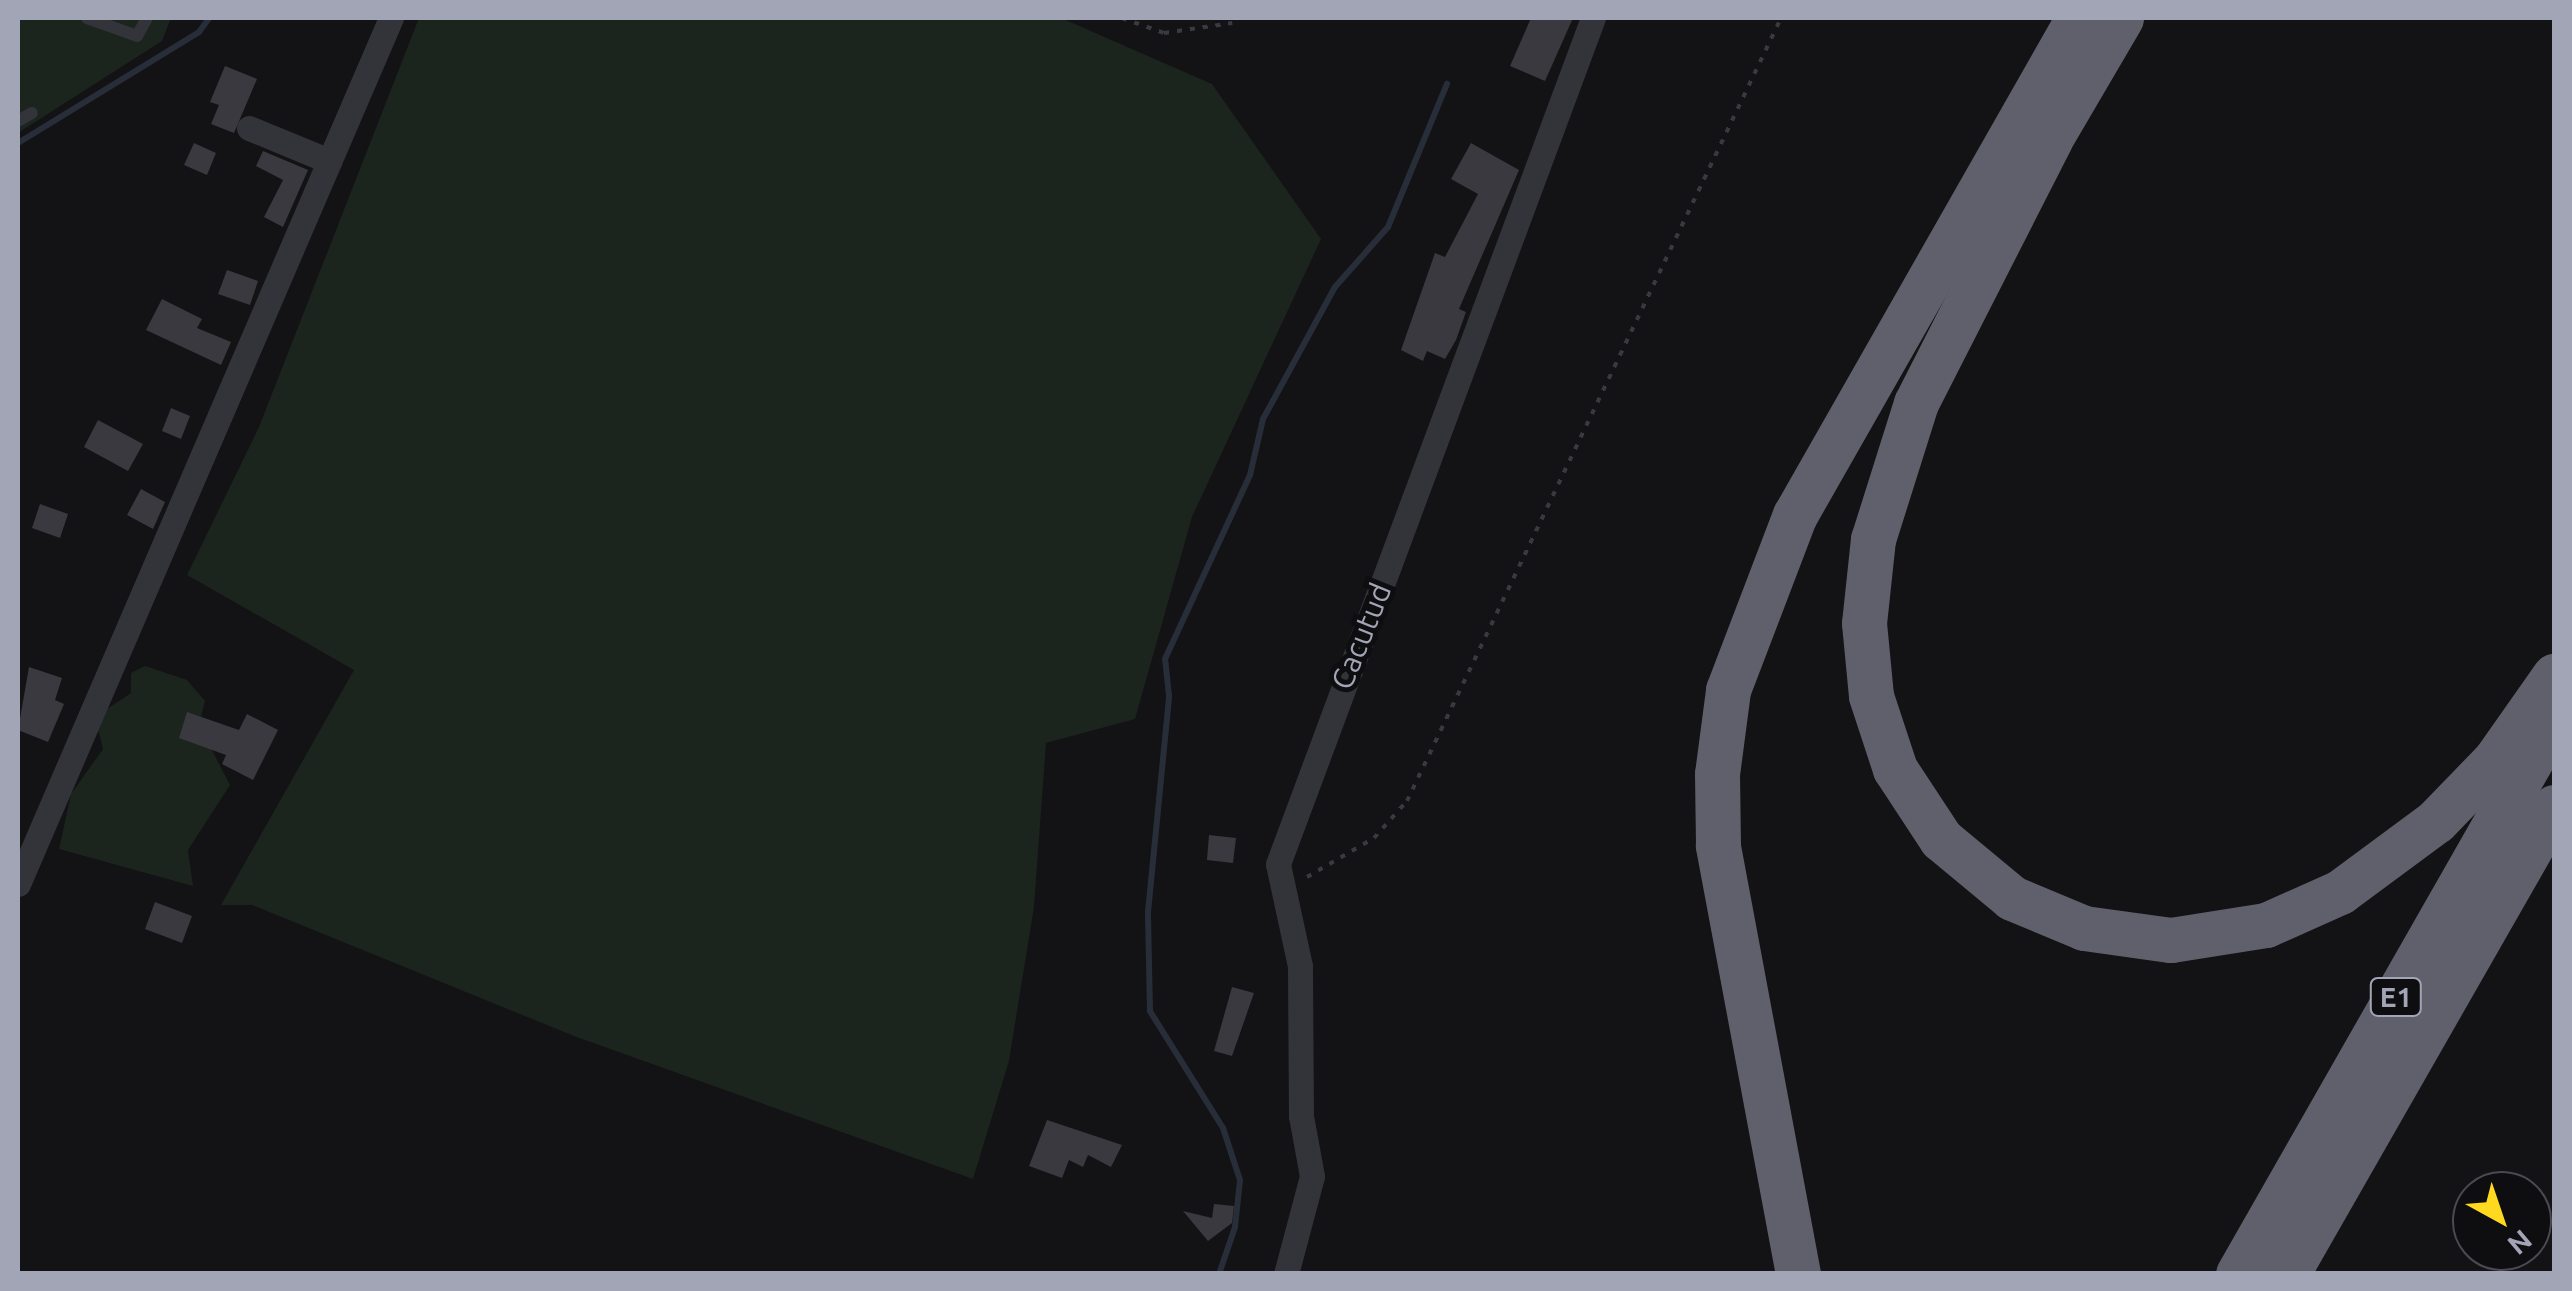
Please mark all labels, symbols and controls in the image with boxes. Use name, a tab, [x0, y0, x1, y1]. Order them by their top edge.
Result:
street label: Cacutud	[1323, 578, 1399, 694]
road number: E1	[2368, 974, 2424, 1020]
north arrow	[2452, 1171, 2552, 1271]
text: N	[2502, 1224, 2538, 1261]

